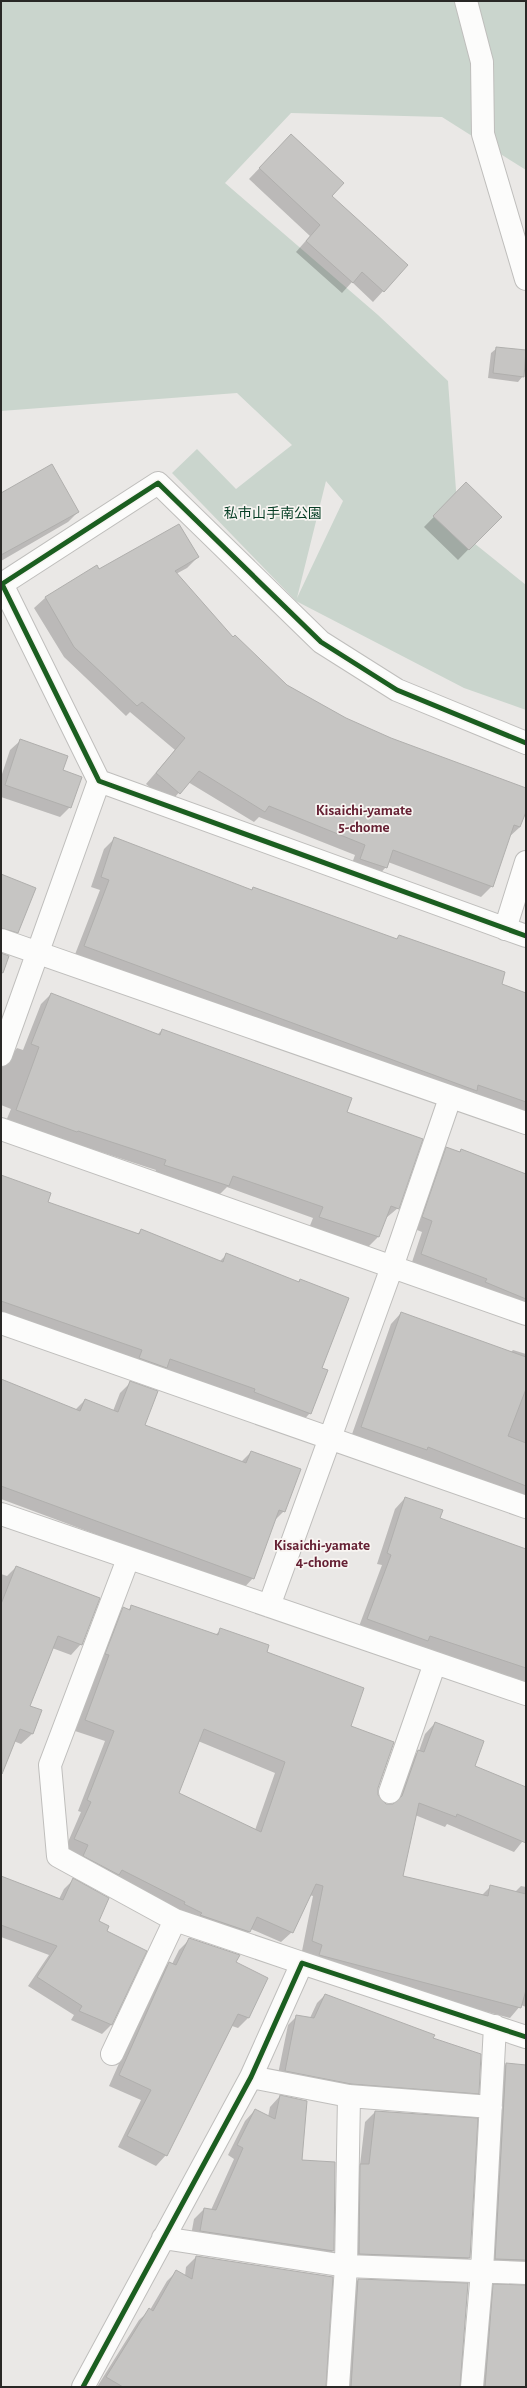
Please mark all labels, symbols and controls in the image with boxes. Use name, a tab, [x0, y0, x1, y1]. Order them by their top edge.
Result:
park label: 私市山手南公園	[224, 506, 322, 521]
district label: Kisaichi-yamate 5-chome	[316, 803, 412, 835]
district label: Kisaichi-yamate 4-chome	[274, 1538, 370, 1570]

